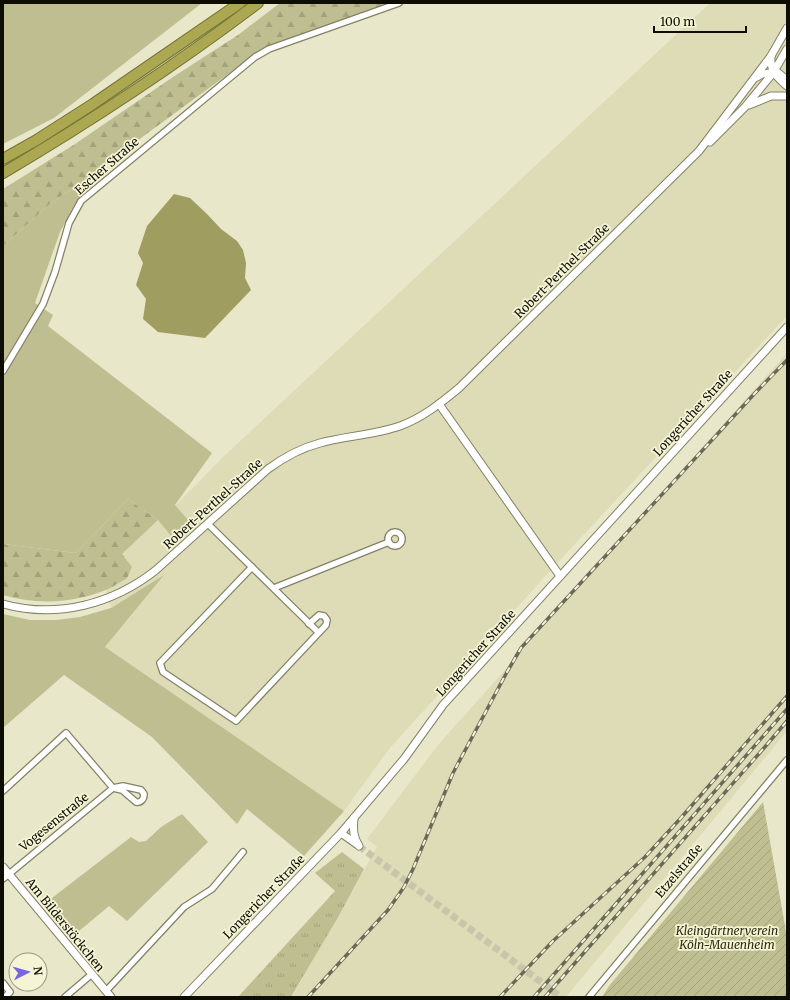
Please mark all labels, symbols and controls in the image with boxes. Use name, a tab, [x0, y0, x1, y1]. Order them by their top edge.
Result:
scale bar	[654, 8, 746, 34]
text: 100 m	[660, 14, 695, 29]
street label: Escher Straße	[72, 134, 142, 197]
street label: Robert-Perthel-Straße	[511, 220, 612, 321]
street label: Longericher Straße	[650, 366, 735, 459]
street label: Robert-Perthel-Straße	[160, 455, 265, 552]
street label: Longericher Straße	[433, 606, 518, 699]
street label: Vogesenstraße	[15, 789, 91, 855]
street label: Etzelstraße	[652, 841, 705, 900]
street label: Longericher Straße	[220, 851, 308, 942]
street label: Am Bilderstöckchen	[22, 874, 108, 975]
park label: Kleingärtnerverein Köln-Mauenheim	[675, 923, 778, 952]
north arrow	[8, 952, 48, 992]
text: N	[31, 966, 45, 976]

